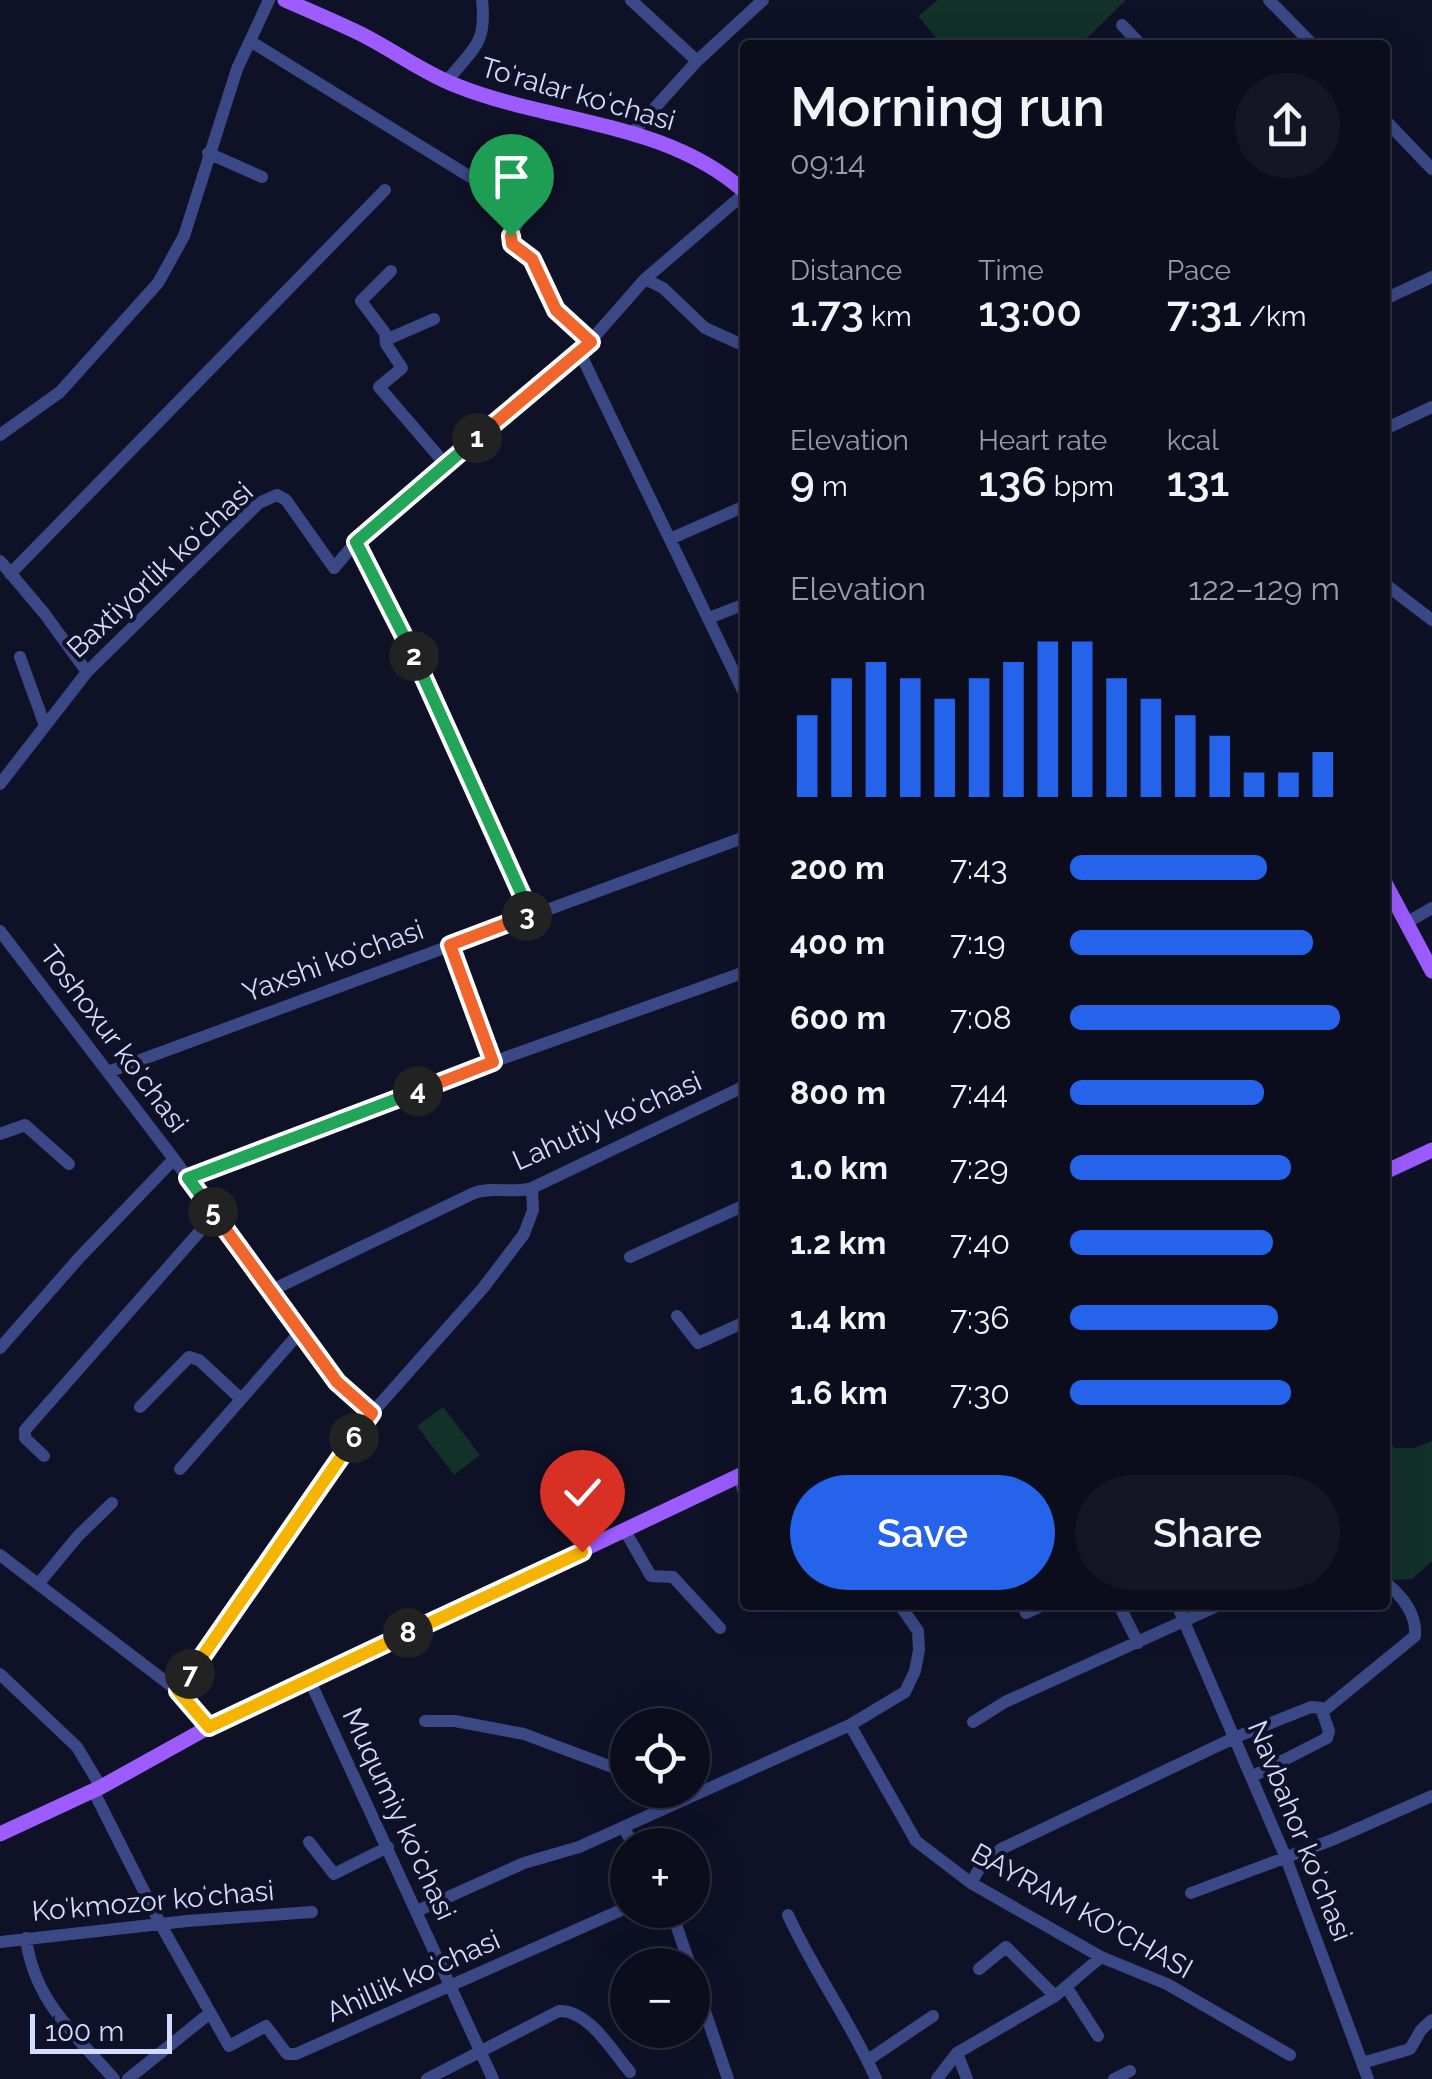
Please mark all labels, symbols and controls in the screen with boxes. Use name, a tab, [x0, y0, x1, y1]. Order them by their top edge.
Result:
street label: Toʻralar koʻchasi	[477, 50, 679, 138]
button: share	[1235, 73, 1340, 178]
text: Morning run	[790, 74, 1105, 139]
pin	[469, 134, 554, 237]
text: 09:14	[790, 144, 866, 181]
icon: arrive	[484, 149, 539, 204]
text: Distance	[790, 254, 902, 287]
text: Time	[978, 254, 1044, 287]
text: Pace	[1167, 254, 1231, 287]
text: 1.73	[790, 287, 864, 336]
text: 13:00	[978, 287, 1082, 336]
text: 7:31	[1167, 287, 1242, 336]
text: km	[864, 300, 912, 333]
text: /km	[1242, 300, 1307, 333]
pin: 1	[452, 413, 502, 463]
text: 1	[470, 421, 484, 454]
text: Elevation	[790, 424, 909, 457]
text: Heart rate	[978, 424, 1107, 457]
text: kcal	[1167, 424, 1219, 457]
text: 9	[790, 457, 815, 506]
text: 136	[978, 457, 1047, 506]
text: 131	[1167, 457, 1229, 506]
text: m	[815, 470, 848, 503]
text: bpm	[1047, 470, 1114, 503]
street label: Baxtiyorlik koʻchasi	[60, 475, 260, 665]
text: Elevation	[790, 570, 926, 607]
text: 122–129 m	[1188, 570, 1340, 607]
pin: 2	[389, 631, 439, 681]
text: 2	[406, 639, 422, 672]
text: 200 m	[790, 849, 885, 886]
text: 7:43	[950, 849, 1008, 886]
pin: 3	[502, 891, 552, 941]
text: 3	[519, 899, 535, 932]
street label: Yaxshi koʻchasi	[238, 913, 428, 1009]
text: 400 m	[790, 924, 885, 961]
text: 7:19	[950, 924, 1006, 961]
street label: Toshoxur koʻchasi	[33, 939, 195, 1139]
text: 600 m	[790, 999, 886, 1036]
text: 7:08	[950, 999, 1012, 1036]
street label: Lahutiy koʻchasi	[507, 1065, 707, 1177]
pin: 4	[393, 1066, 443, 1116]
text: 4	[410, 1074, 426, 1107]
text: 800 m	[790, 1074, 886, 1111]
text: 7:44	[950, 1074, 1008, 1111]
text: 1.0 km	[790, 1149, 888, 1186]
text: 7:29	[950, 1149, 1009, 1186]
pin: 5	[188, 1187, 238, 1237]
text: 5	[205, 1195, 221, 1228]
text: 1.2 km	[790, 1224, 886, 1261]
text: 7:40	[950, 1224, 1010, 1261]
text: 1.4 km	[790, 1299, 887, 1336]
text: 7:36	[950, 1299, 1010, 1336]
text: 1.6 km	[790, 1374, 888, 1411]
text: 7:30	[950, 1374, 1010, 1411]
pin: 6	[329, 1413, 379, 1463]
text: 6	[346, 1421, 363, 1454]
pin	[540, 1450, 625, 1553]
icon: check	[555, 1465, 610, 1520]
button: Save	[790, 1475, 1055, 1590]
button: Share	[1075, 1475, 1340, 1590]
pin: 8	[383, 1608, 433, 1658]
text: 8	[400, 1616, 416, 1649]
pin: 7	[165, 1649, 215, 1699]
text: 7	[182, 1657, 198, 1690]
street label: Muqumiy koʻchasi	[335, 1703, 463, 1925]
map controls	[610, 1708, 710, 2048]
button: locate	[610, 1708, 710, 1808]
street label: Navbahor koʻchasi	[1241, 1716, 1359, 1946]
button: +	[610, 1828, 710, 1928]
street label: BAYRAM KO'CHASI	[966, 1836, 1198, 1986]
street label: Koʻkmozor koʻchasi	[30, 1874, 276, 1928]
street label: Ahillik koʻchasi	[321, 1923, 505, 2029]
button: −	[610, 1948, 710, 2048]
scale bar	[30, 2009, 172, 2054]
text: 100 m	[45, 2015, 124, 2048]

